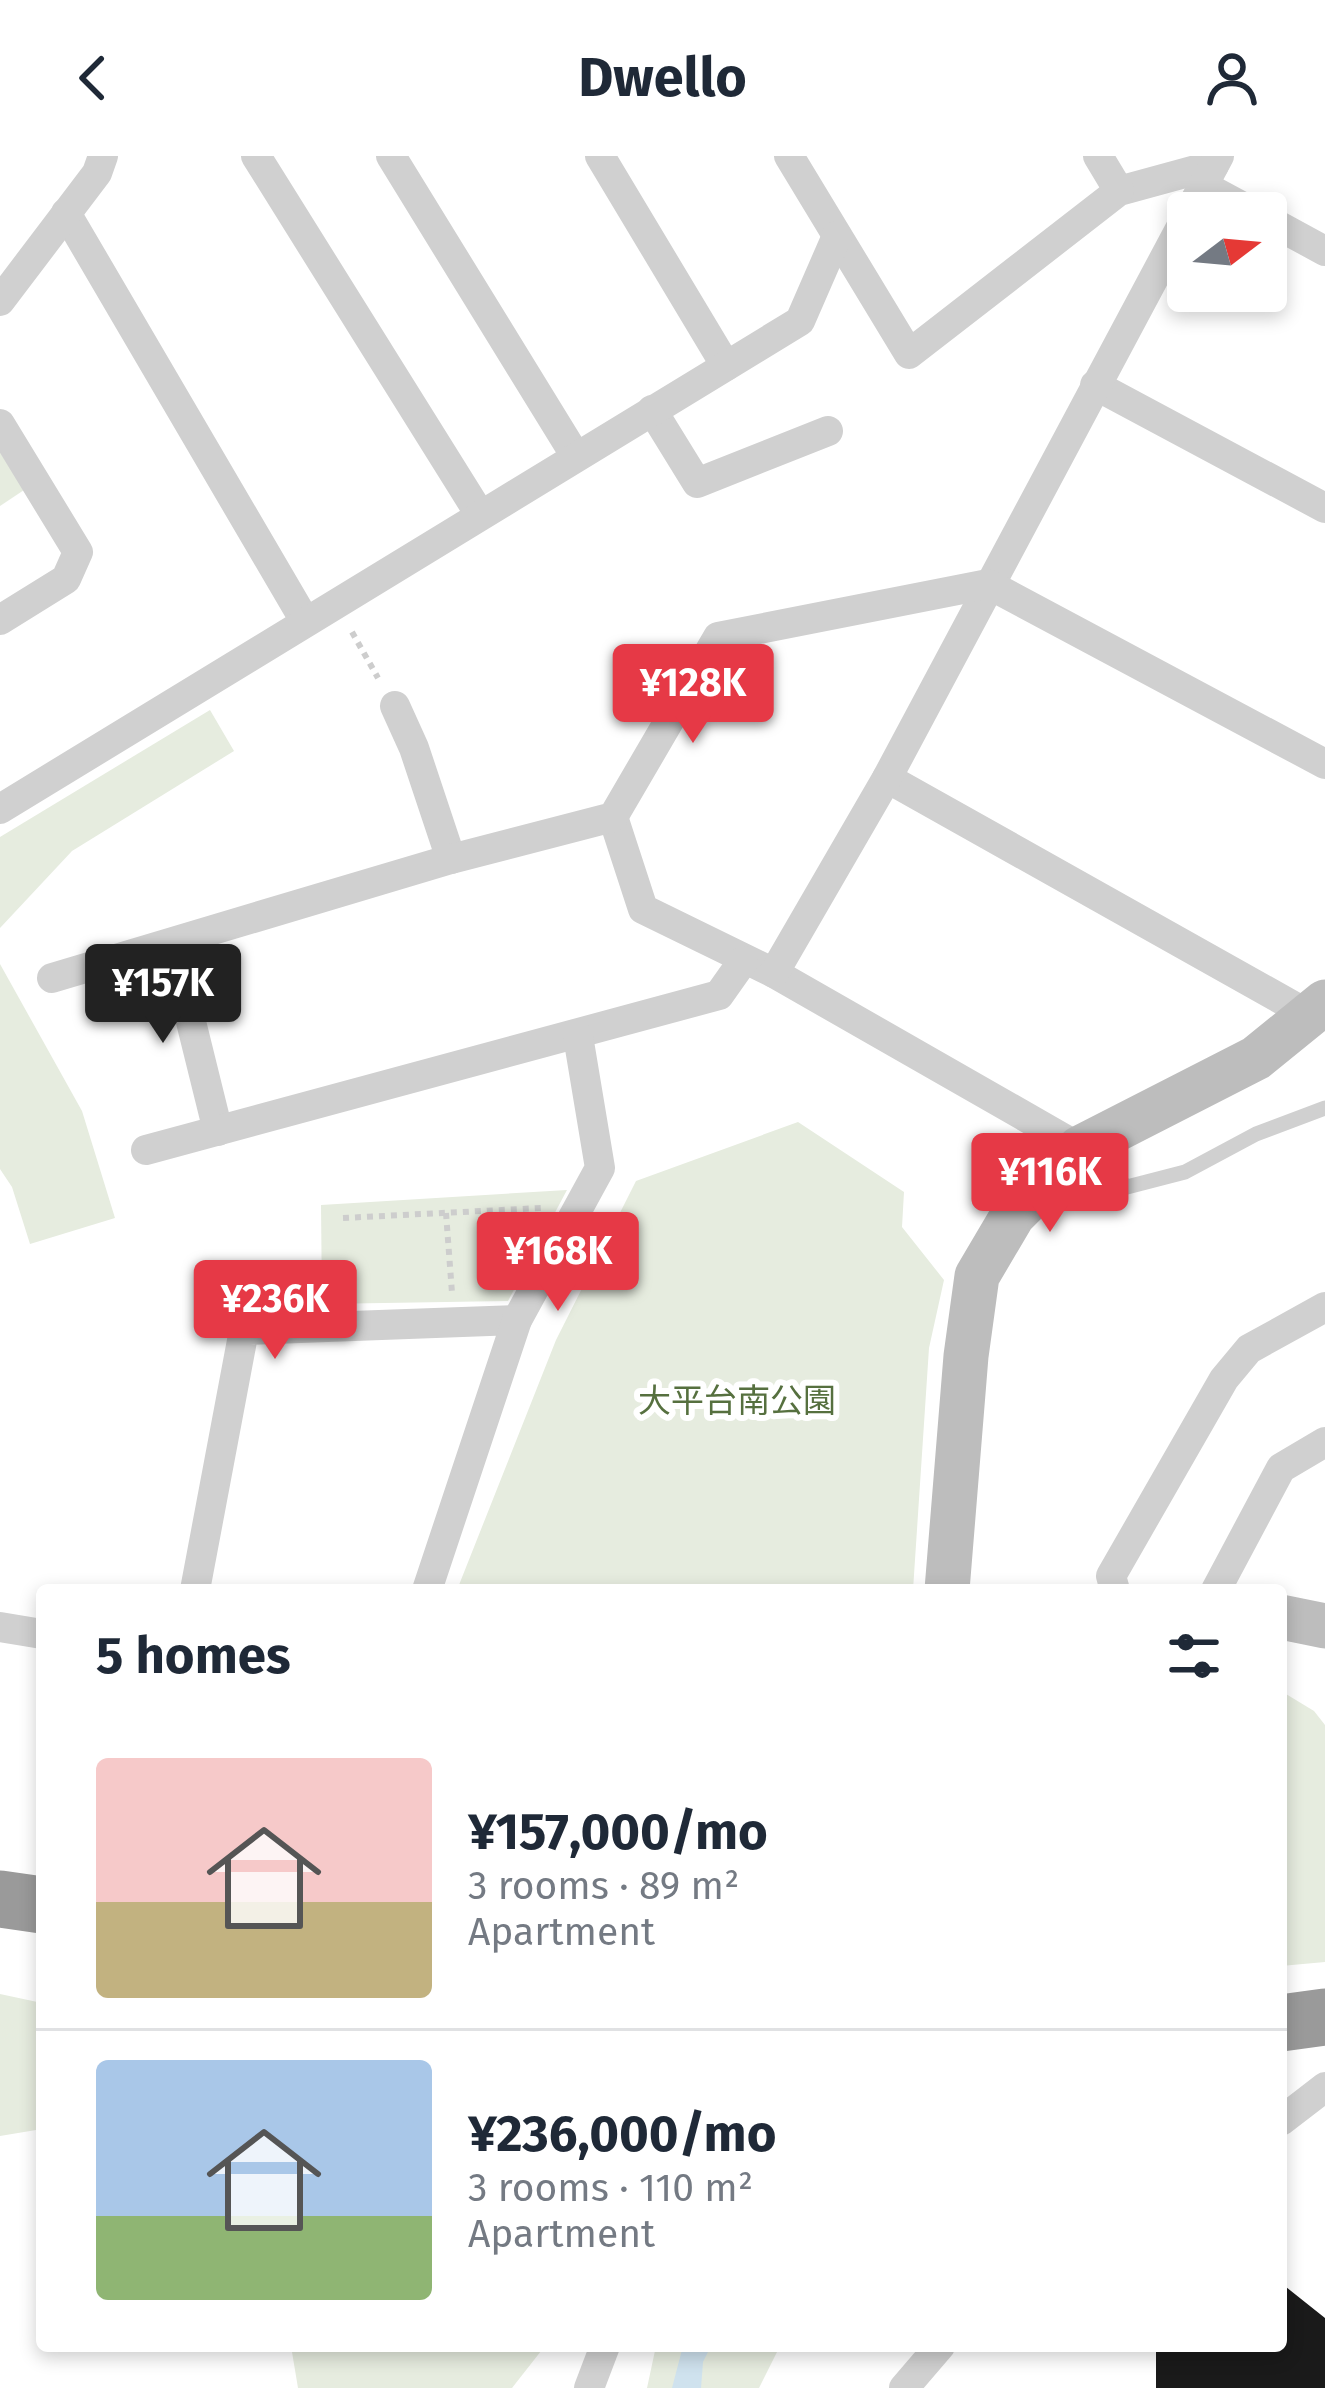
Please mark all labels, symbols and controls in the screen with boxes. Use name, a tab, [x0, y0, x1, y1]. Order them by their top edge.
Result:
icon: back	[60, 45, 126, 111]
icon: person	[1199, 45, 1265, 111]
text: Dwello	[578, 46, 747, 110]
north arrow	[1167, 192, 1287, 312]
map controls	[1167, 192, 1287, 312]
pin: ¥128K	[609, 644, 777, 746]
text: ¥128K	[640, 660, 746, 706]
pin: ¥157K	[79, 944, 247, 1046]
text: ¥157K	[112, 960, 214, 1006]
pin: ¥116K	[966, 1133, 1134, 1235]
text: ¥116K	[998, 1149, 1102, 1195]
pin: ¥168K	[474, 1212, 642, 1314]
text: ¥168K	[504, 1228, 612, 1274]
pin: ¥236K	[191, 1260, 359, 1362]
text: ¥236K	[221, 1276, 329, 1322]
park label: 大平台南公園	[638, 1381, 836, 1421]
icon: filters	[1161, 1623, 1227, 1689]
text: 5 homes	[96, 1625, 291, 1687]
text: ¥157,000/mo	[468, 1801, 768, 1863]
icon: home	[192, 1806, 336, 1950]
text: 3 rooms · 89 m²	[468, 1863, 739, 1909]
text: Apartment	[468, 1909, 655, 1955]
text: ¥236,000/mo	[468, 2103, 777, 2165]
icon: home	[192, 2108, 336, 2252]
text: 3 rooms · 110 m²	[468, 2165, 753, 2211]
text: Apartment	[468, 2211, 655, 2257]

